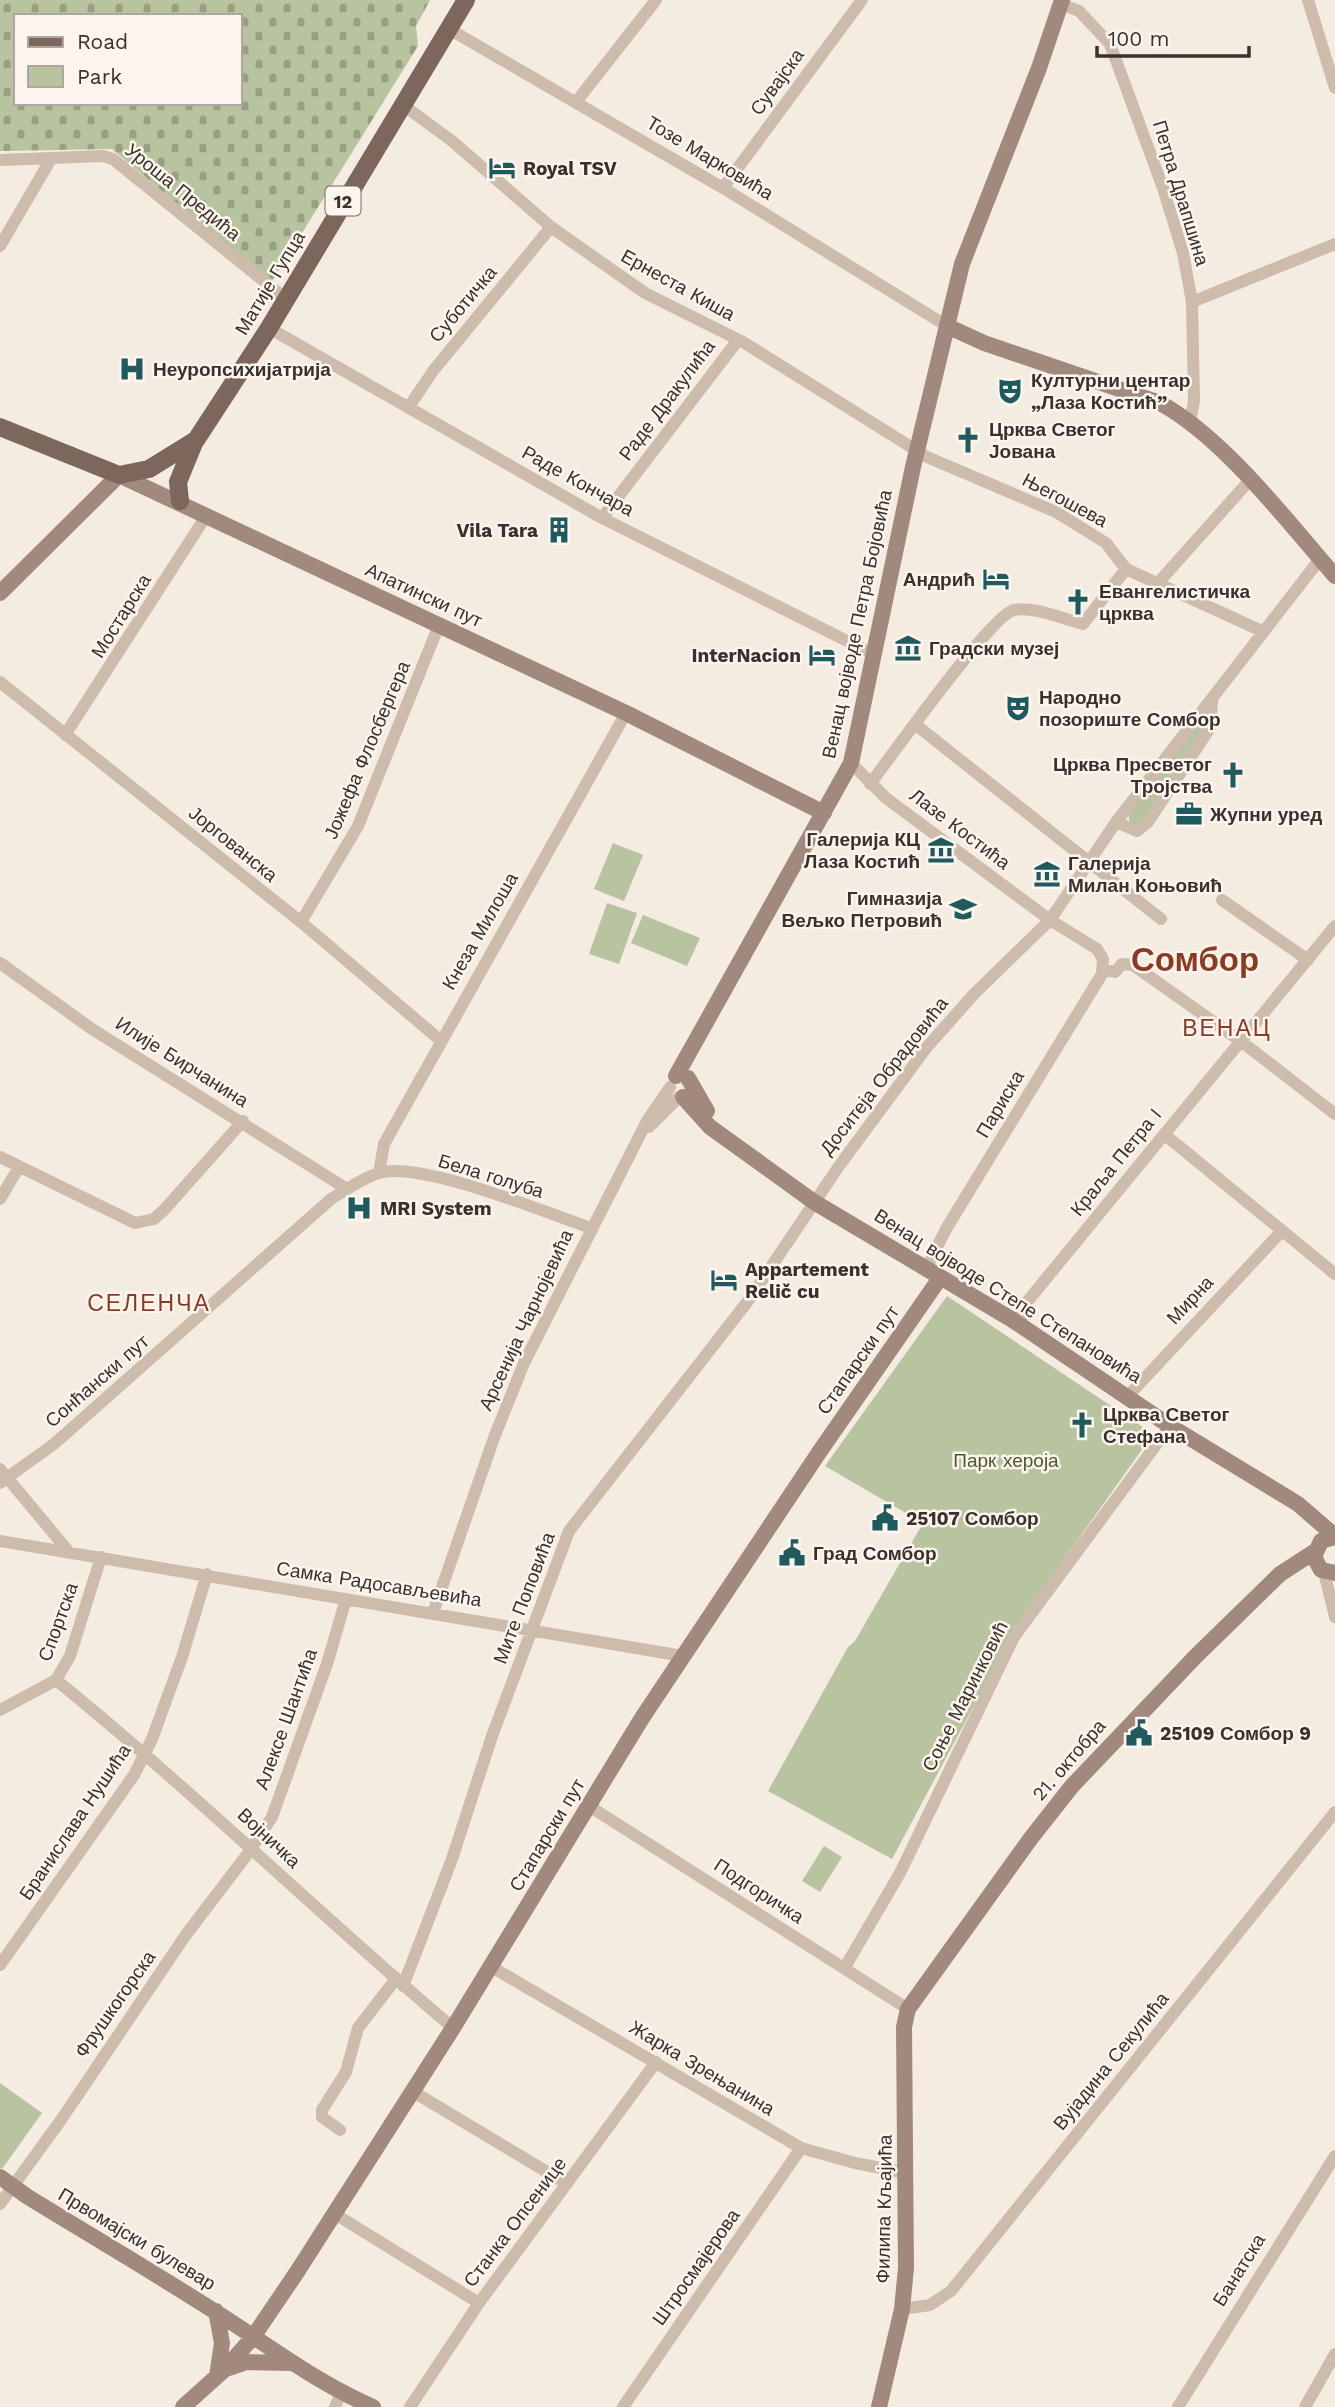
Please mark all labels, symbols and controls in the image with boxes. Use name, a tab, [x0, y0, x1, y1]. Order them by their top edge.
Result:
legend	[14, 14, 242, 105]
scale bar	[1097, 14, 1249, 58]
text: 100 m	[1108, 26, 1170, 51]
text: Road	[77, 29, 128, 54]
street label: Сувајска	[745, 44, 809, 120]
text: Park	[77, 64, 122, 89]
street label: Тозе Марковића	[642, 111, 778, 205]
street label: Петра Драпшина	[1148, 117, 1214, 269]
street label: Уроша Предића	[121, 138, 246, 246]
hotel icon: Royal TSV	[487, 153, 517, 183]
place label: Royal TSV	[523, 157, 617, 180]
road number: 12	[326, 186, 360, 216]
street label: Матије Гупца	[230, 227, 310, 339]
street label: Ернеста Киша	[617, 244, 739, 326]
street label: Суботичка	[424, 261, 502, 347]
street label: Раде Дракулића	[614, 335, 720, 465]
hospital icon: Неуропсихијатрија	[117, 354, 147, 384]
place label: Неуропсихијатрија	[153, 358, 331, 381]
place label: Културни центар „Лаза Костић”	[1031, 369, 1190, 414]
theatre icon: Културни центар „Лаза Костић”	[995, 376, 1025, 406]
place label: Црква Светог Јована	[989, 418, 1116, 463]
church icon: Црква Светог Јована	[953, 425, 983, 455]
street label: Раде Кончара	[518, 441, 638, 521]
street label: Његошева	[1018, 468, 1112, 532]
street label: Венац војводе Петра Бојовића	[817, 487, 897, 760]
building icon: Vila Tara	[544, 515, 574, 545]
place label: Vila Tara	[456, 519, 538, 542]
street label: Апатински пут	[362, 558, 486, 632]
hotel icon: Андрић	[981, 564, 1011, 594]
place label: Андрић	[903, 568, 975, 591]
street label: Мостарска	[86, 569, 156, 662]
place label: Евангелистичка црква	[1099, 580, 1250, 625]
church icon: Евангелистичка црква	[1063, 587, 1093, 617]
museum icon: Градски музеј	[893, 633, 923, 663]
place label: Градски музеј	[929, 637, 1059, 660]
hotel icon: InterNacion	[807, 640, 837, 670]
place label: InterNacion	[691, 644, 801, 667]
street label: Јожефа Флосбергера	[319, 657, 415, 842]
place label: Народно позориште Сомбор	[1039, 686, 1221, 731]
theatre icon: Народно позориште Сомбор	[1003, 693, 1033, 723]
place label: Црква Пресветог Тројства	[1053, 753, 1212, 798]
church icon: Црква Пресветог Тројства	[1218, 760, 1248, 790]
street label: Лазе Костића	[905, 784, 1015, 875]
office icon: Жупни уред	[1174, 799, 1204, 829]
street label: Јоргованска	[184, 801, 282, 887]
place label: Жупни уред	[1209, 803, 1322, 826]
place label: Галерија КЦ Лаза Костић	[804, 828, 920, 873]
museum icon: Галерија КЦ Лаза Костић	[926, 835, 956, 865]
place label: Галерија Милан Коњовић	[1068, 852, 1222, 897]
museum icon: Галерија Милан Коњовић	[1032, 859, 1062, 889]
street label: Кнеза Милоша	[437, 868, 523, 994]
place label: Гимназија Вељко Петровић	[782, 887, 942, 932]
school or university icon: Гимназија Вељко Петровић	[948, 894, 978, 924]
district label: Сомбор	[1131, 940, 1259, 979]
street label: Доситеја Обрадовића	[815, 992, 953, 1160]
street label: Илије Бирчанина	[111, 1012, 253, 1112]
district label: ВЕНАЦ	[1182, 1015, 1272, 1042]
street label: Париска	[971, 1066, 1029, 1142]
street label: Краља Петра I	[1066, 1103, 1166, 1221]
street label: Бела голуба	[436, 1149, 547, 1203]
hospital icon: MRI System	[344, 1193, 374, 1223]
place label: MRI System	[380, 1197, 492, 1220]
street label: Венац војводе Степе Степановића	[870, 1204, 1146, 1388]
street label: Арсенија Чарнојевића	[474, 1225, 578, 1414]
place label: Appartement Relič cu	[745, 1258, 869, 1303]
hotel icon: Appartement Relič cu	[709, 1265, 739, 1295]
street label: Мирна	[1162, 1271, 1219, 1329]
district label: СЕЛЕНЧА	[87, 1290, 211, 1317]
street label: Стапарски пут	[812, 1301, 904, 1419]
street label: Сонћански пут	[40, 1330, 154, 1432]
place label: Црква Светог Стефана	[1103, 1403, 1230, 1448]
church icon: Црква Светог Стефана	[1067, 1410, 1097, 1440]
park label: Парк хероја	[953, 1449, 1059, 1472]
public building icon: 25107 Сомбор	[870, 1503, 900, 1533]
place label: 25107 Сомбор	[906, 1507, 1039, 1530]
street label: Мите Поповића	[488, 1529, 560, 1667]
public building icon: Град Сомбор	[777, 1538, 807, 1568]
place label: Град Сомбор	[813, 1542, 937, 1565]
street label: Самка Радосављевића	[275, 1556, 484, 1612]
street label: Спортска	[33, 1579, 83, 1664]
street label: Соње Маринковић	[917, 1617, 1013, 1775]
street label: Алексе Шантића	[250, 1645, 322, 1793]
street label: 21. октобра	[1027, 1714, 1111, 1805]
public building icon: 25109 Сомбор 9	[1124, 1718, 1154, 1748]
place label: 25109 Сомбор 9	[1160, 1722, 1311, 1745]
street label: Бранислава Нушића	[14, 1739, 136, 1904]
street label: Стапарски пут	[504, 1774, 590, 1896]
street label: Војничка	[233, 1803, 306, 1873]
street label: Подгоричка	[710, 1853, 809, 1929]
street label: Фрушкогорска	[70, 1946, 161, 2062]
street label: Вујадина Секулића	[1048, 1987, 1174, 2135]
street label: Жарка Зрењанина	[625, 2016, 779, 2121]
street label: Филипа Кљајића	[871, 2134, 897, 2284]
street label: Станка Опсенице	[459, 2153, 571, 2291]
street label: Првомајски булевар	[54, 2183, 220, 2295]
street label: Штросмајерова	[647, 2204, 745, 2330]
street label: Банатска	[1208, 2229, 1270, 2310]

